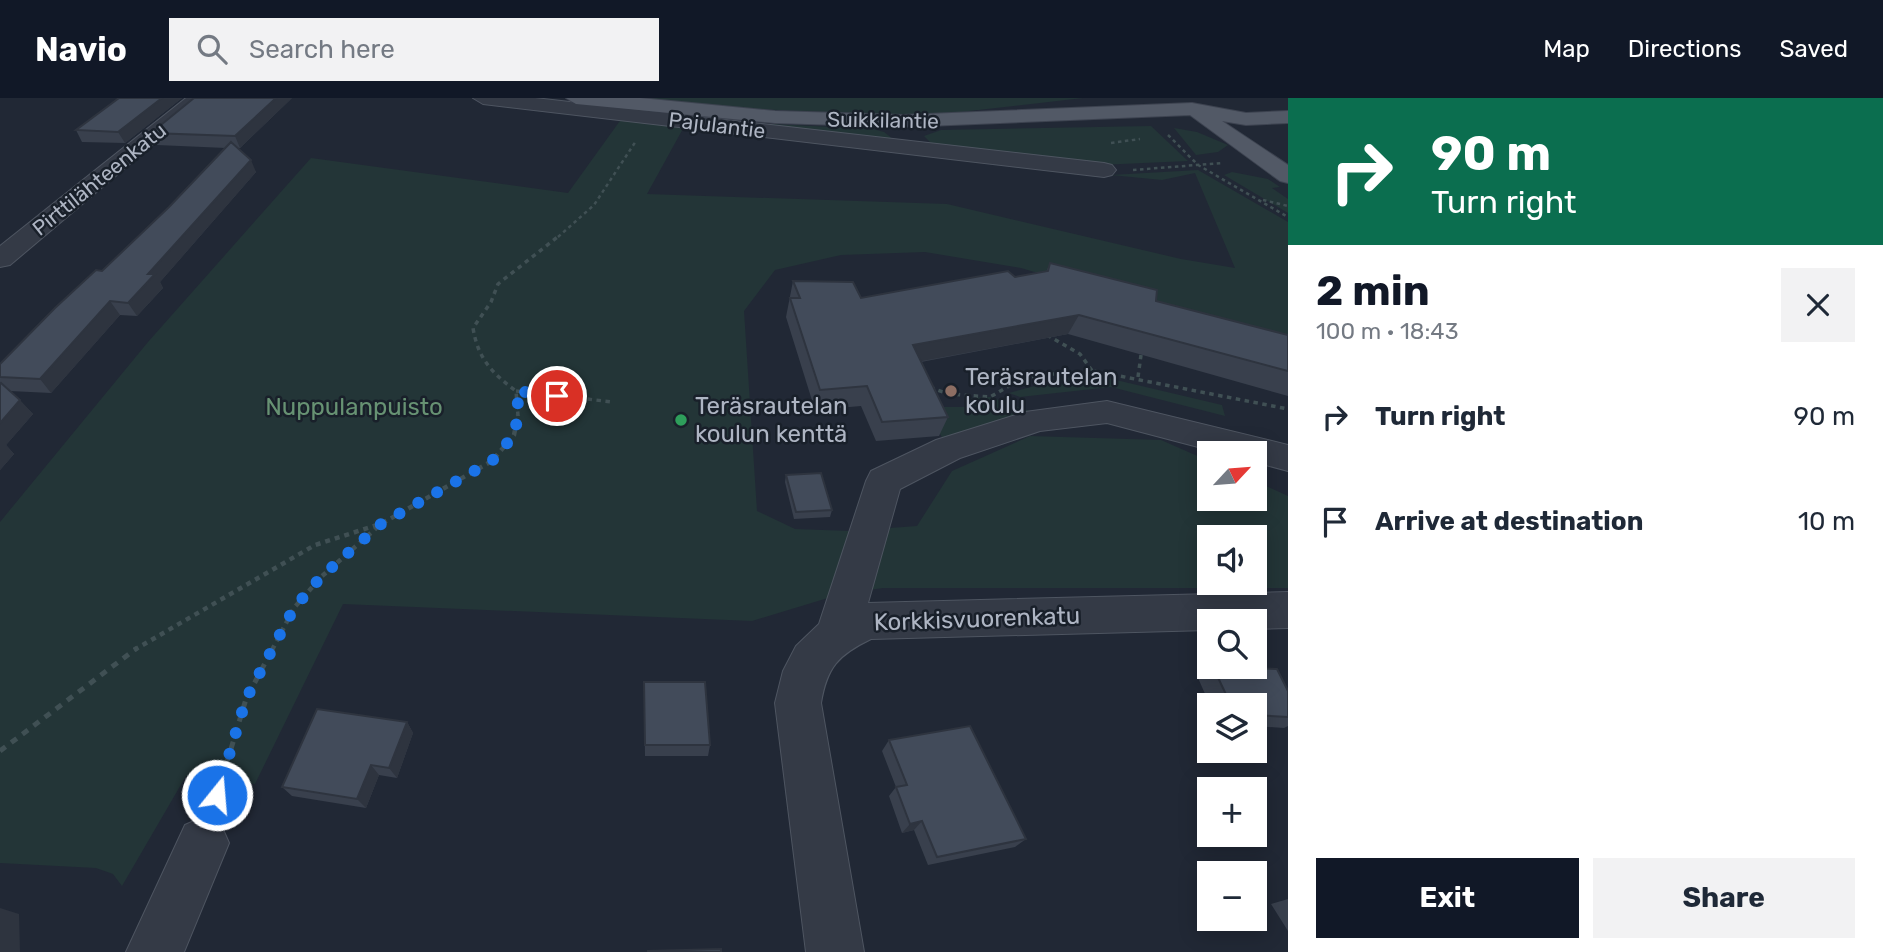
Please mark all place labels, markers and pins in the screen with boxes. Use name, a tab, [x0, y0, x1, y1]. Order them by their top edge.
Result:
place label: Teräsrautelan koulu	[965, 363, 1118, 419]
pin	[527, 366, 587, 426]
marker: Teräsrautelan koulu	[943, 383, 959, 399]
place label: Teräsrautelan koulun kenttä	[695, 392, 848, 448]
marker: Teräsrautelan koulun kenttä	[673, 412, 689, 428]

